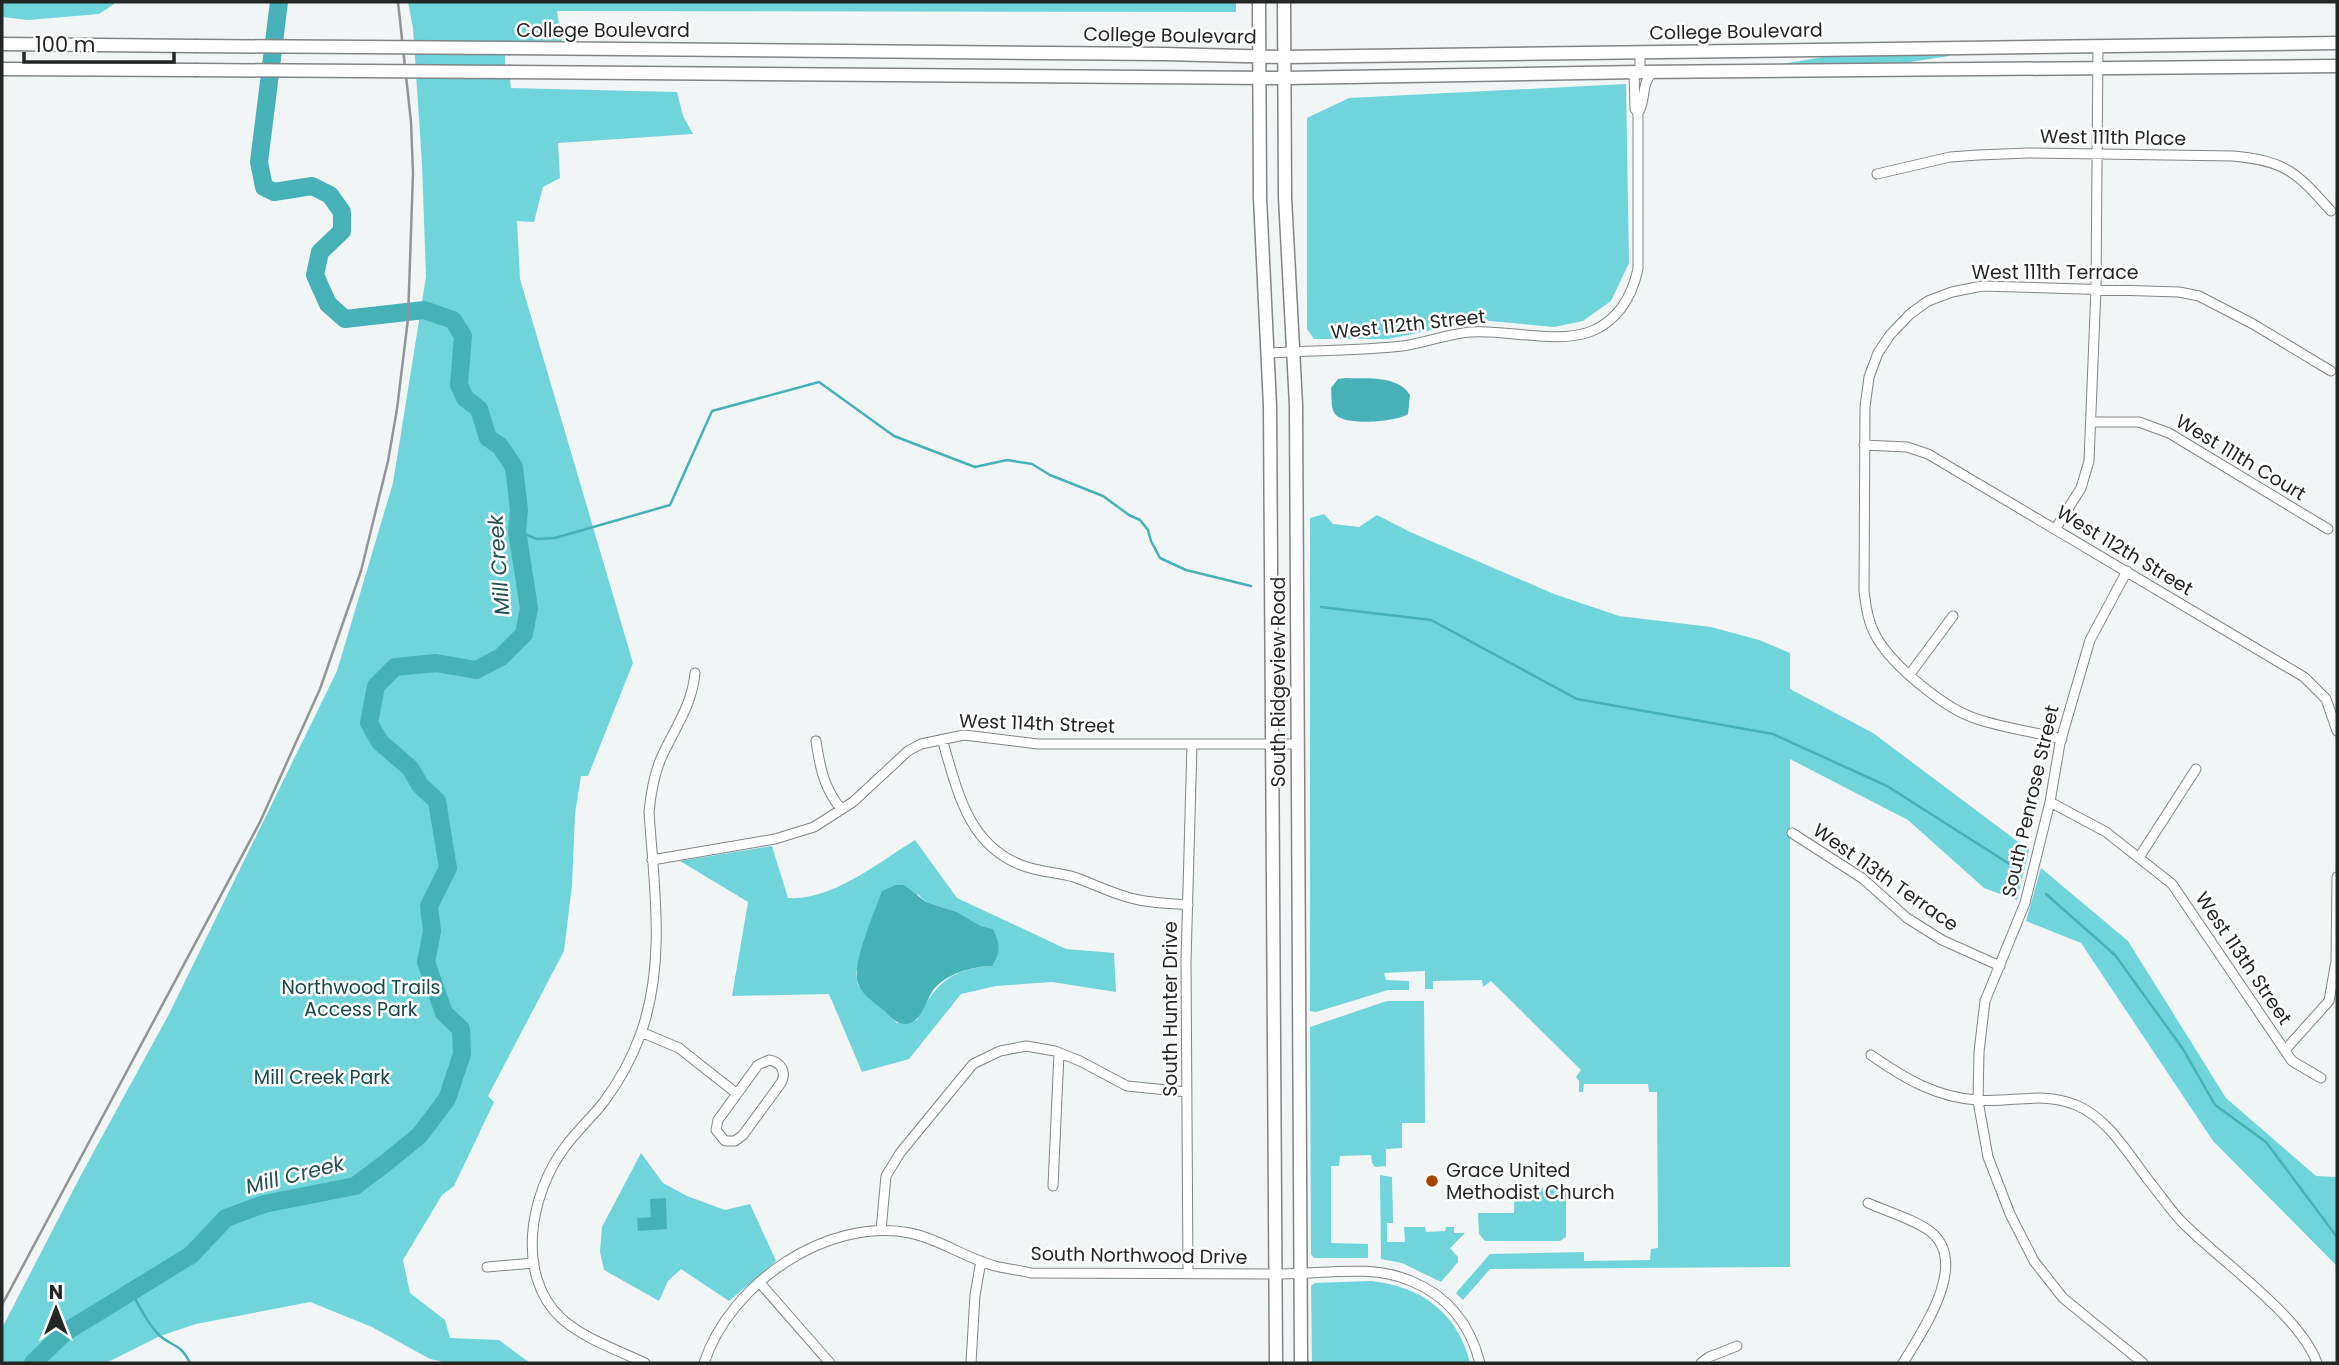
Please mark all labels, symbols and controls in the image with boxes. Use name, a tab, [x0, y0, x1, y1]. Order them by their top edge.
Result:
street label: College Boulevard	[1649, 16, 1823, 47]
street label: College Boulevard	[516, 17, 690, 44]
street label: College Boulevard	[1083, 20, 1257, 51]
scale bar	[24, 21, 175, 65]
text: 100 m	[35, 30, 95, 59]
street label: West 111th Place	[2040, 123, 2186, 152]
street label: West 111th Terrace	[1971, 259, 2139, 286]
street label: West 112th Street	[1330, 303, 1487, 346]
street label: West 111th Court	[2171, 408, 2311, 507]
street label: West 112th Street	[2051, 499, 2198, 602]
water label: Mill Creek	[480, 513, 516, 616]
street label: South Ridgeview Road	[1265, 577, 1292, 787]
street label: South Penrose Street	[1995, 702, 2066, 900]
street label: West 114th Street	[958, 707, 1116, 740]
street label: West 113th Terrace	[1807, 817, 1964, 938]
street label: West 113th Street	[2189, 886, 2298, 1030]
street label: South Hunter Drive	[1157, 921, 1184, 1097]
park label: Northwood Trails Access Park	[282, 974, 440, 1023]
park label: Mill Creek Park	[254, 1064, 390, 1091]
water label: Mill Creek	[242, 1148, 348, 1201]
place label: Grace United Methodist Church	[1446, 1157, 1615, 1206]
marker: Grace United Methodist Church	[1424, 1173, 1440, 1189]
street label: South Northwood Drive	[1030, 1240, 1248, 1271]
north arrow	[21, 1274, 91, 1344]
text: N	[49, 1279, 63, 1306]

